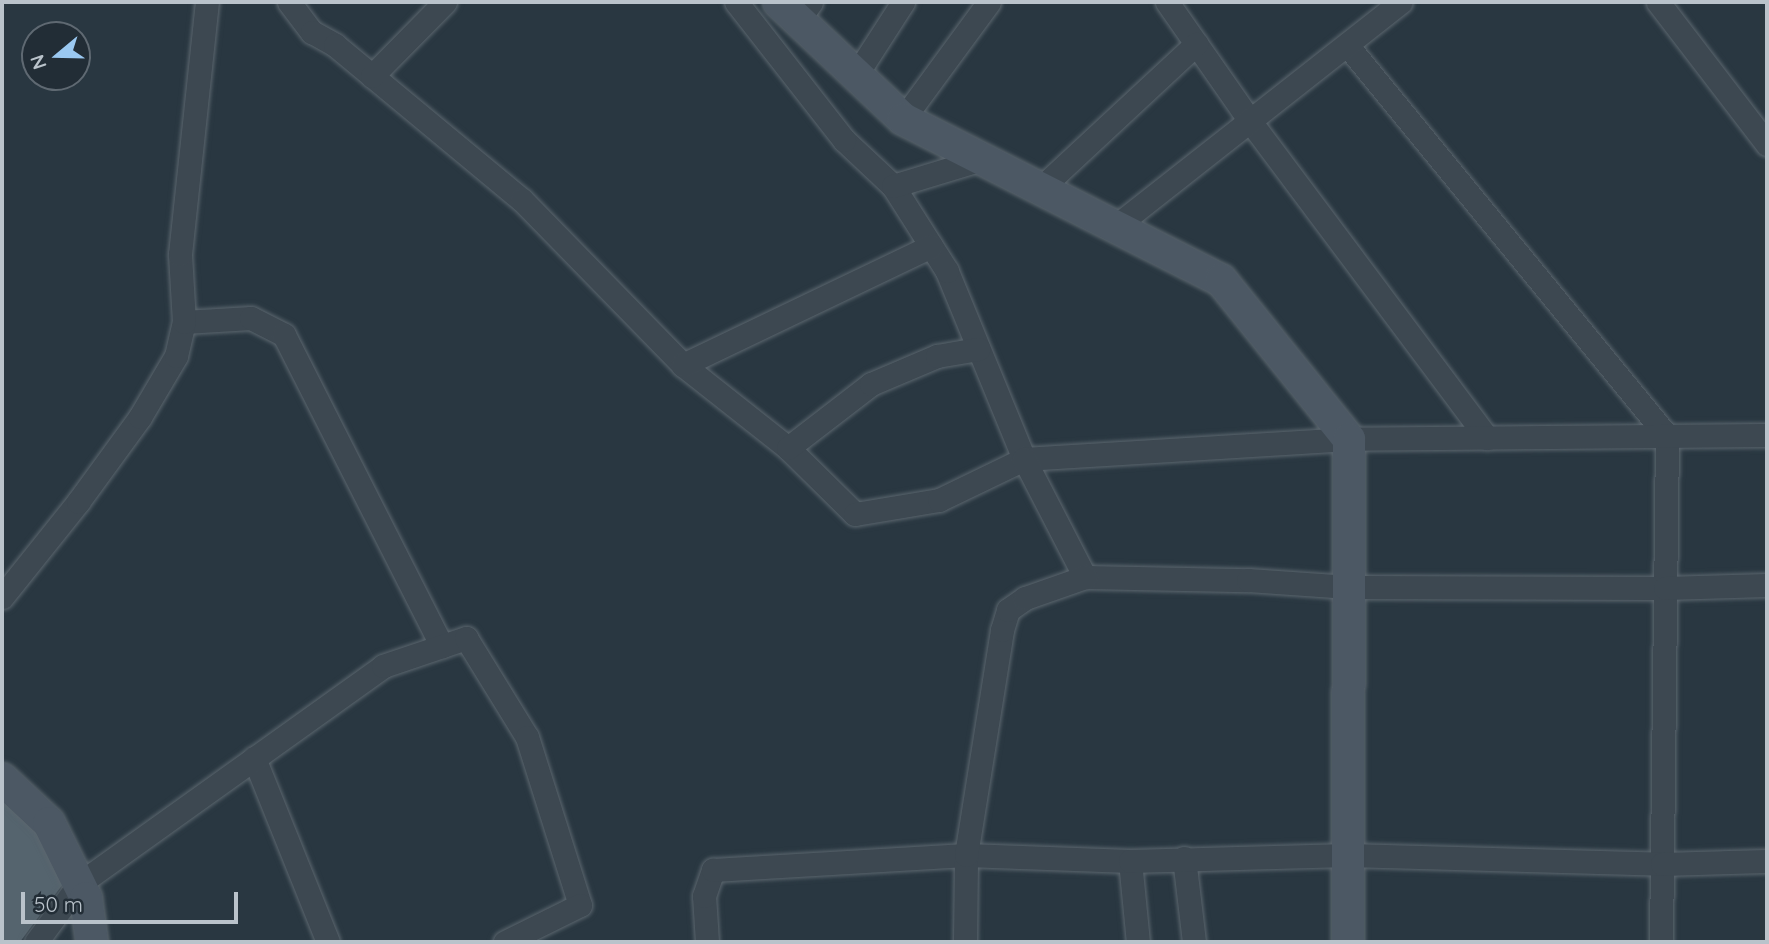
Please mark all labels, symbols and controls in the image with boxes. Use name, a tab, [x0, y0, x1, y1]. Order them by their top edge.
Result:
north arrow	[21, 21, 91, 91]
text: N	[24, 52, 52, 73]
scale bar	[24, 878, 242, 922]
text: 50 m	[34, 891, 83, 917]

